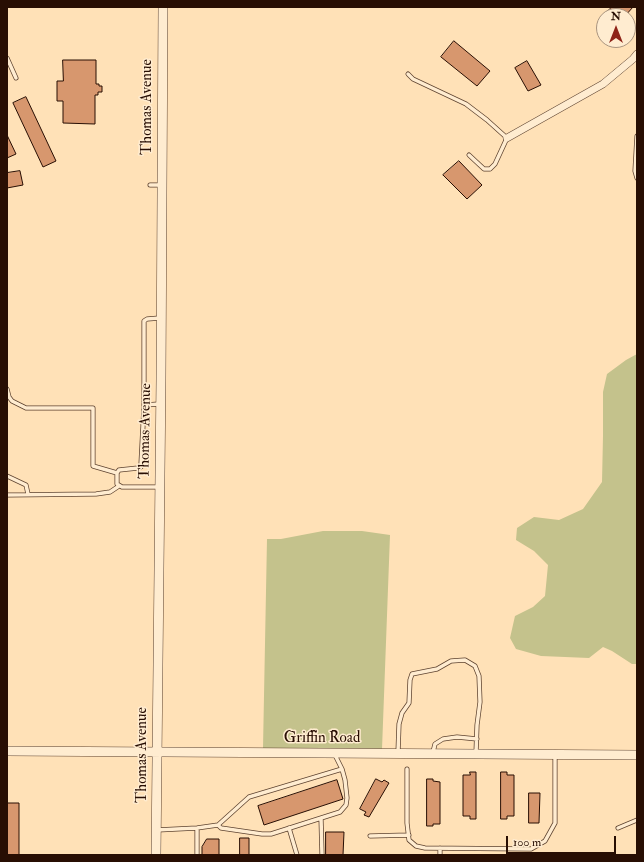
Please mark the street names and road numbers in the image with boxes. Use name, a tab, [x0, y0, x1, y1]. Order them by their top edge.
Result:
street label: Thomas Avenue	[139, 59, 157, 155]
street label: Thomas Avenue	[136, 383, 156, 479]
street label: Thomas Avenue	[134, 707, 152, 803]
street label: Griffin Road	[284, 730, 360, 748]

